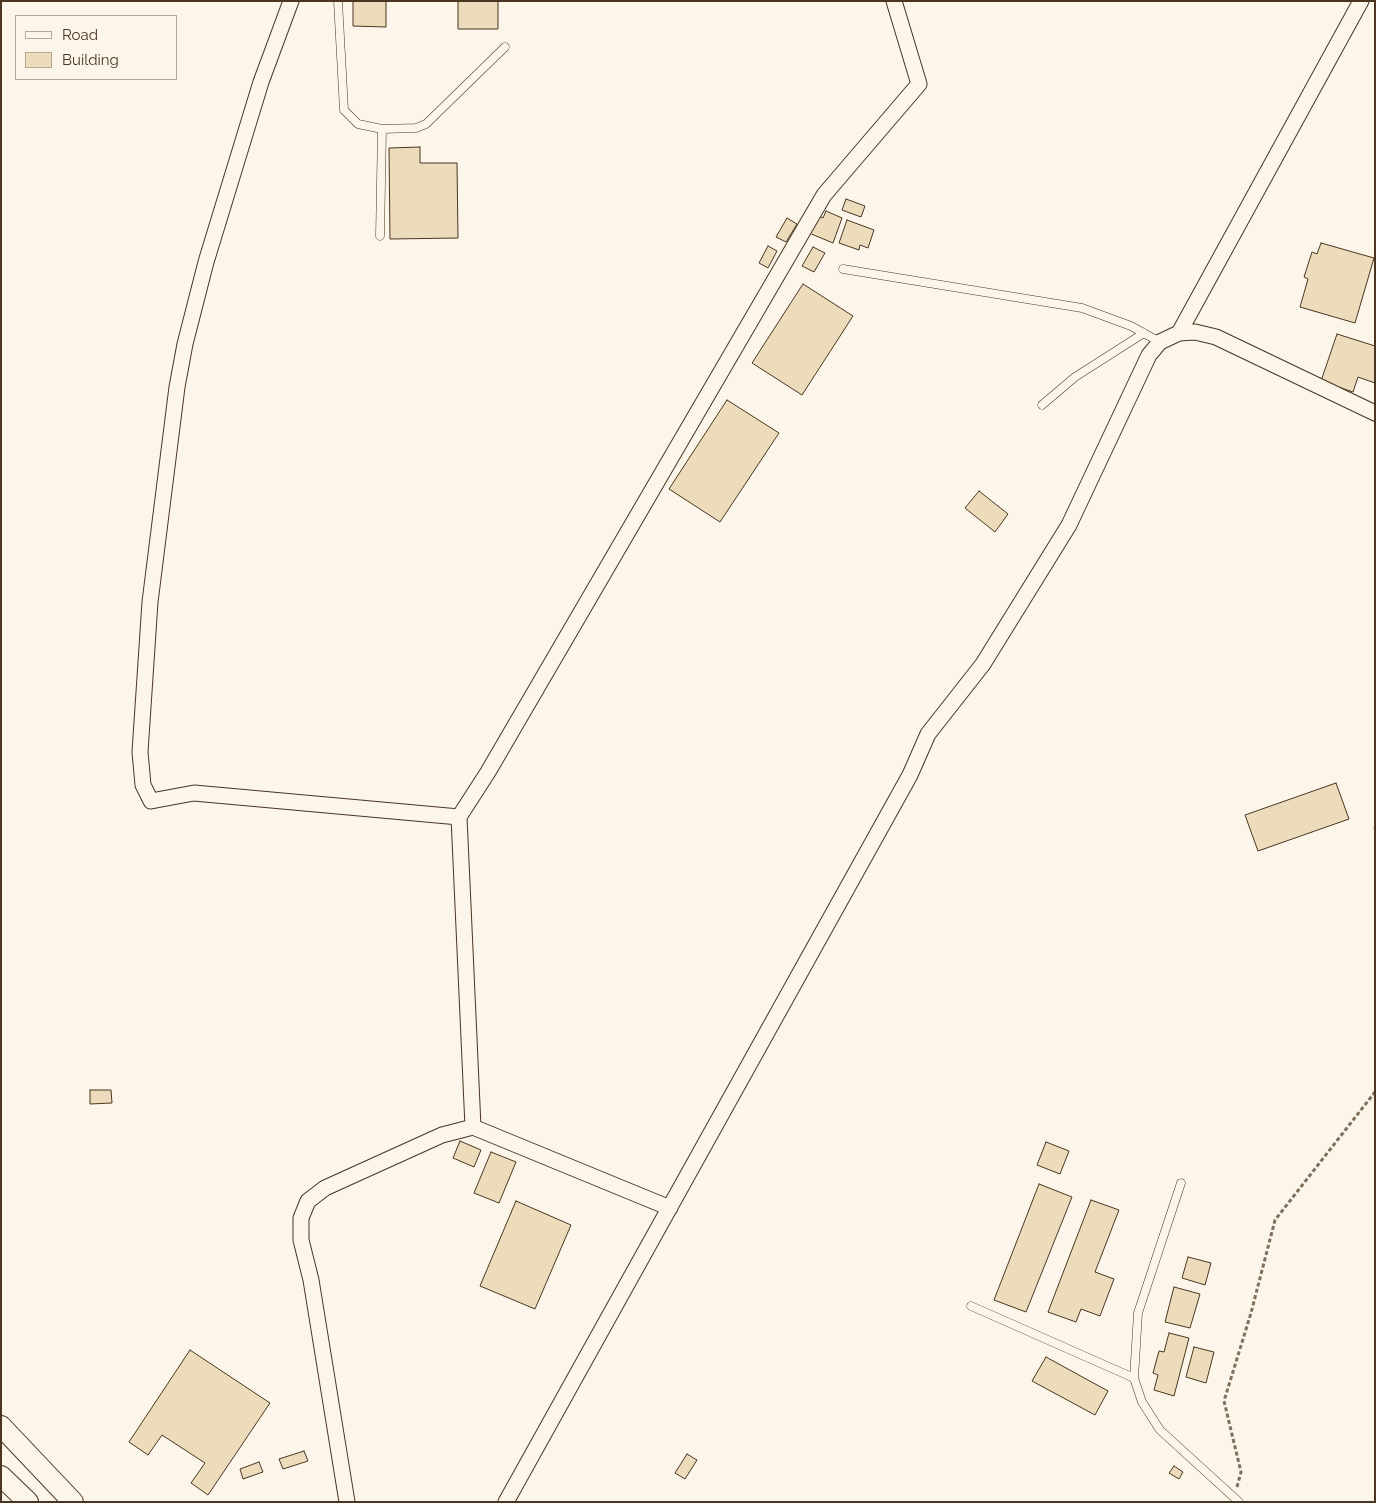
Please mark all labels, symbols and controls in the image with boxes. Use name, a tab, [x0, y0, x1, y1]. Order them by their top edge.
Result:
legend	[15, 15, 178, 80]
text: Road	[62, 26, 98, 44]
text: Building	[62, 51, 119, 69]

